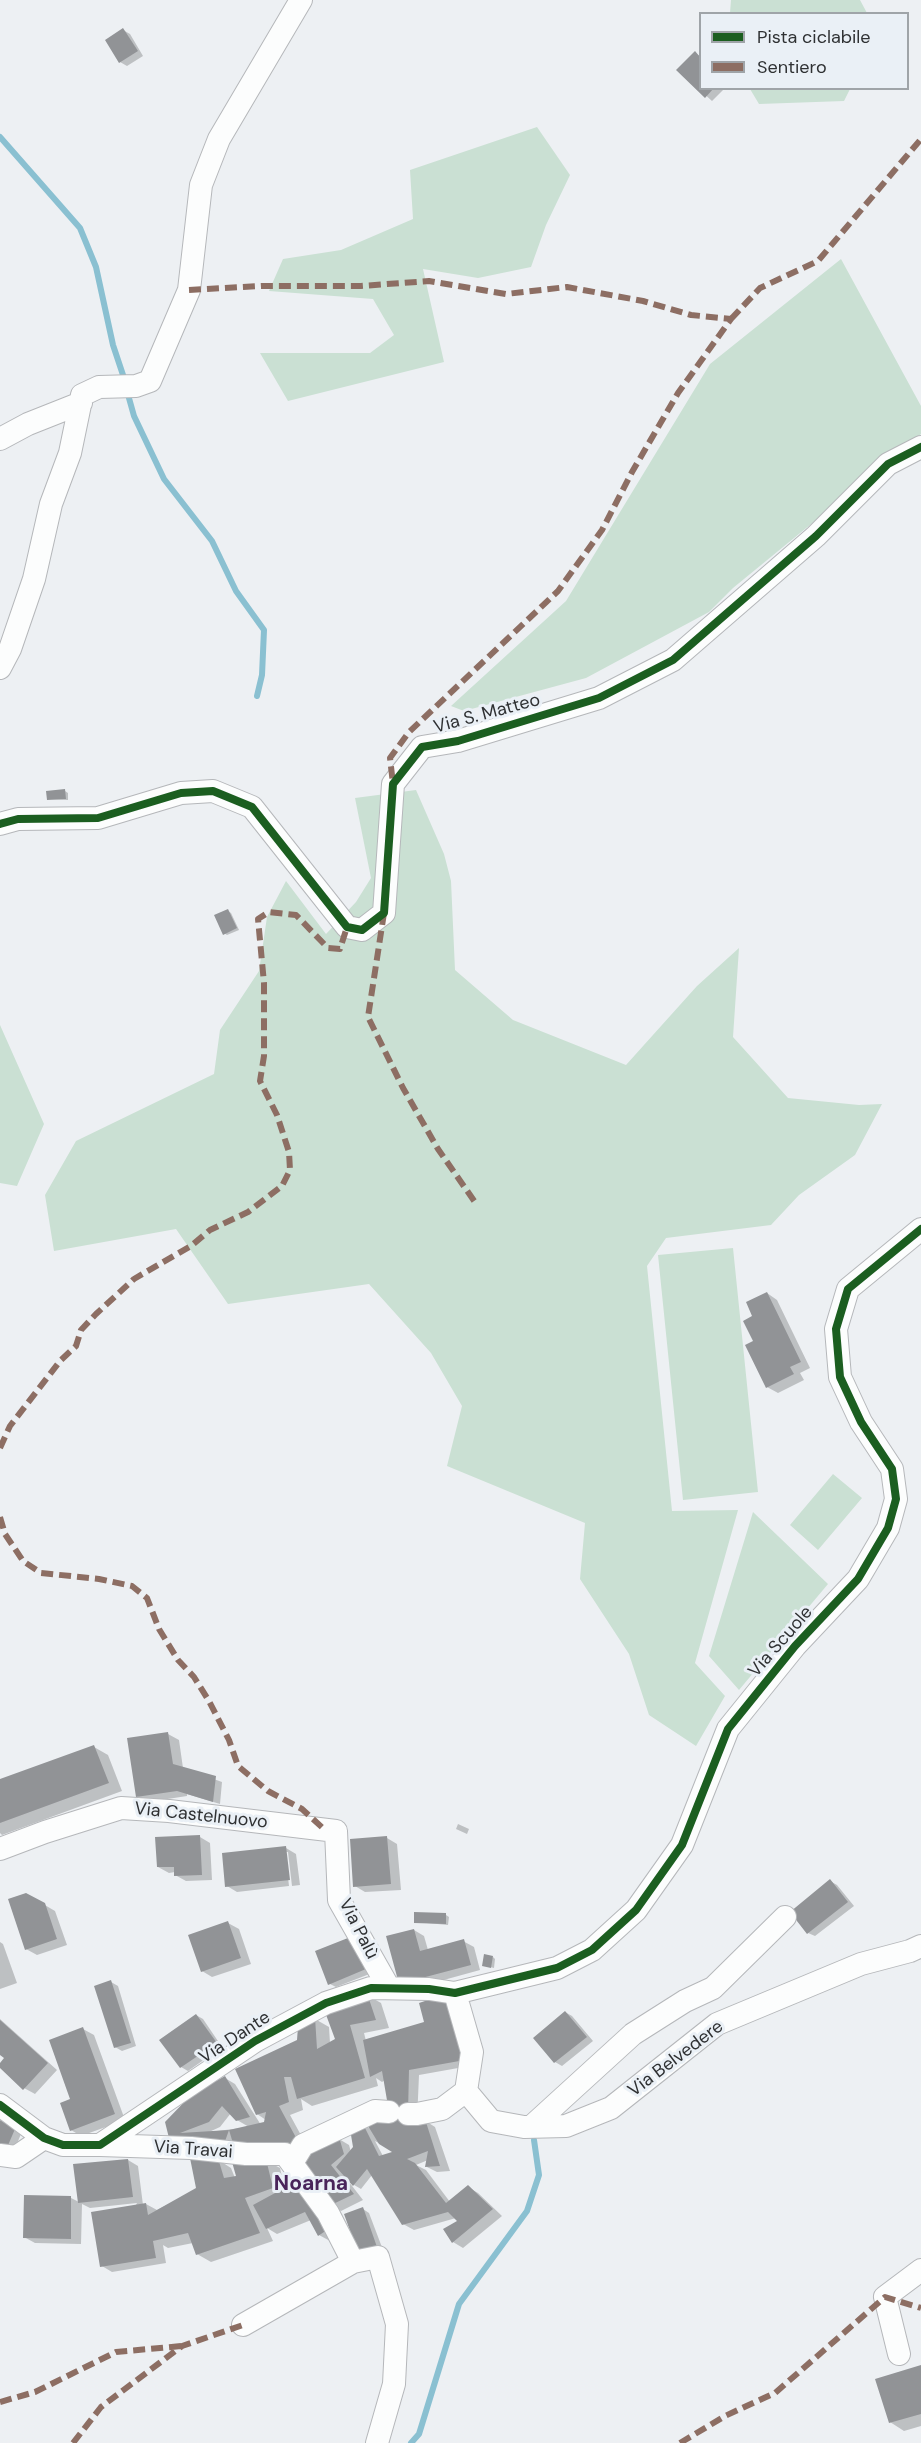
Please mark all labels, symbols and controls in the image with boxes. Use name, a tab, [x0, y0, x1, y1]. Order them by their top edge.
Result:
legend	[699, 12, 909, 90]
text: Pista ciclabile	[757, 25, 871, 49]
text: Sentiero	[757, 55, 827, 79]
street label: Via S. Matteo	[431, 689, 543, 739]
street label: Via Scuole	[744, 1602, 818, 1682]
street label: Via Castelnuovo	[133, 1798, 269, 1834]
street label: Via Palù	[334, 1895, 382, 1963]
street label: Via Dante	[195, 2007, 275, 2069]
street label: Via Belvedere	[624, 2016, 728, 2102]
street label: Via Travai	[153, 2136, 233, 2164]
district label: Noarna	[274, 2171, 348, 2197]

